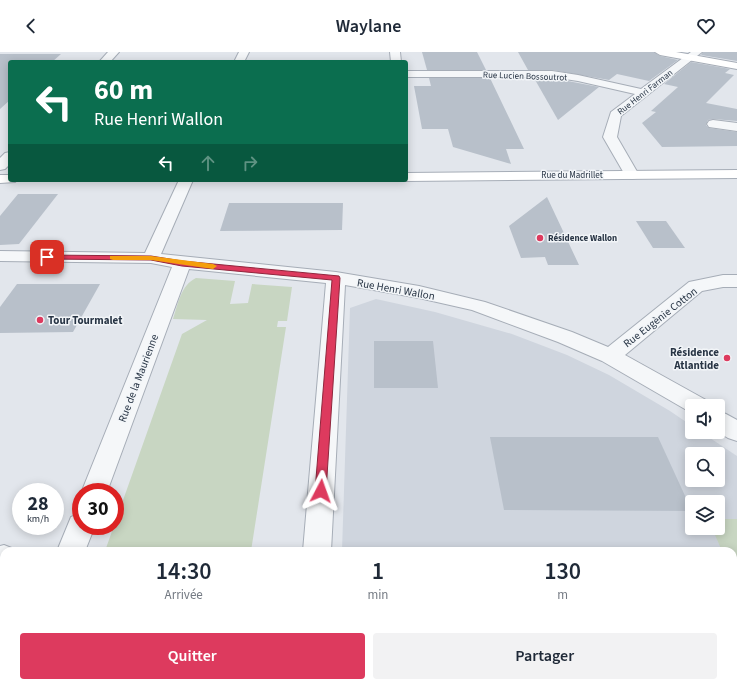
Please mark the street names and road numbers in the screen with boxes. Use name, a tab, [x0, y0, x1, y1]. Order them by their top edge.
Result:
street label: Rue Henri Farman	[615, 66, 676, 118]
street label: Rue Lucien Bossoutrot	[483, 69, 567, 84]
street label: Rue du Madrillet	[541, 169, 603, 182]
street label: Rue Henri Wallon	[356, 275, 436, 304]
street label: Rue Eugènie Cotton	[620, 284, 700, 351]
street label: Rue de la Maurienne	[115, 331, 162, 424]

